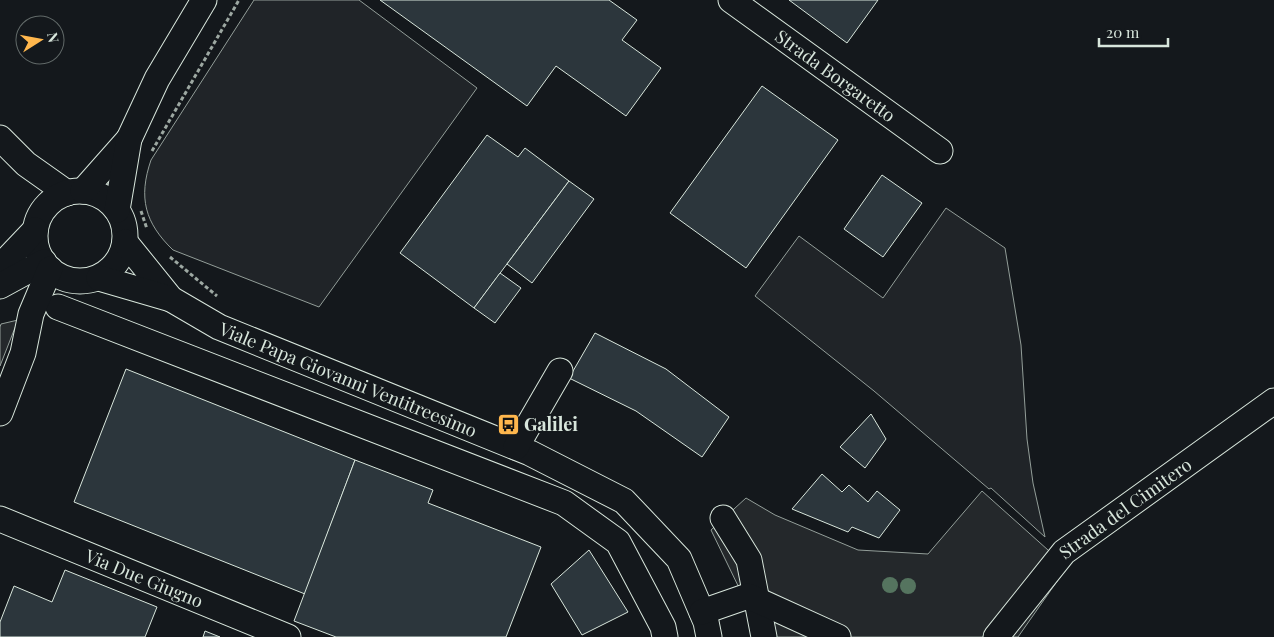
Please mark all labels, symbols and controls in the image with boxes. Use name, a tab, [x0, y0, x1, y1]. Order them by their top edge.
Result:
north arrow	[15, 15, 65, 65]
scale bar	[1099, 15, 1168, 47]
text: 20 m	[1106, 22, 1140, 42]
street label: Strada Borgaretto	[771, 24, 901, 127]
text: N	[43, 31, 64, 44]
street label: Viale Papa Giovanni Ventitreesimo	[215, 316, 481, 442]
bus stop icon: Galilei	[496, 412, 520, 436]
place label: Galilei	[524, 412, 578, 436]
street label: Strada del Cimitero	[1054, 452, 1196, 564]
street label: Via Due Giugno	[81, 543, 207, 613]

